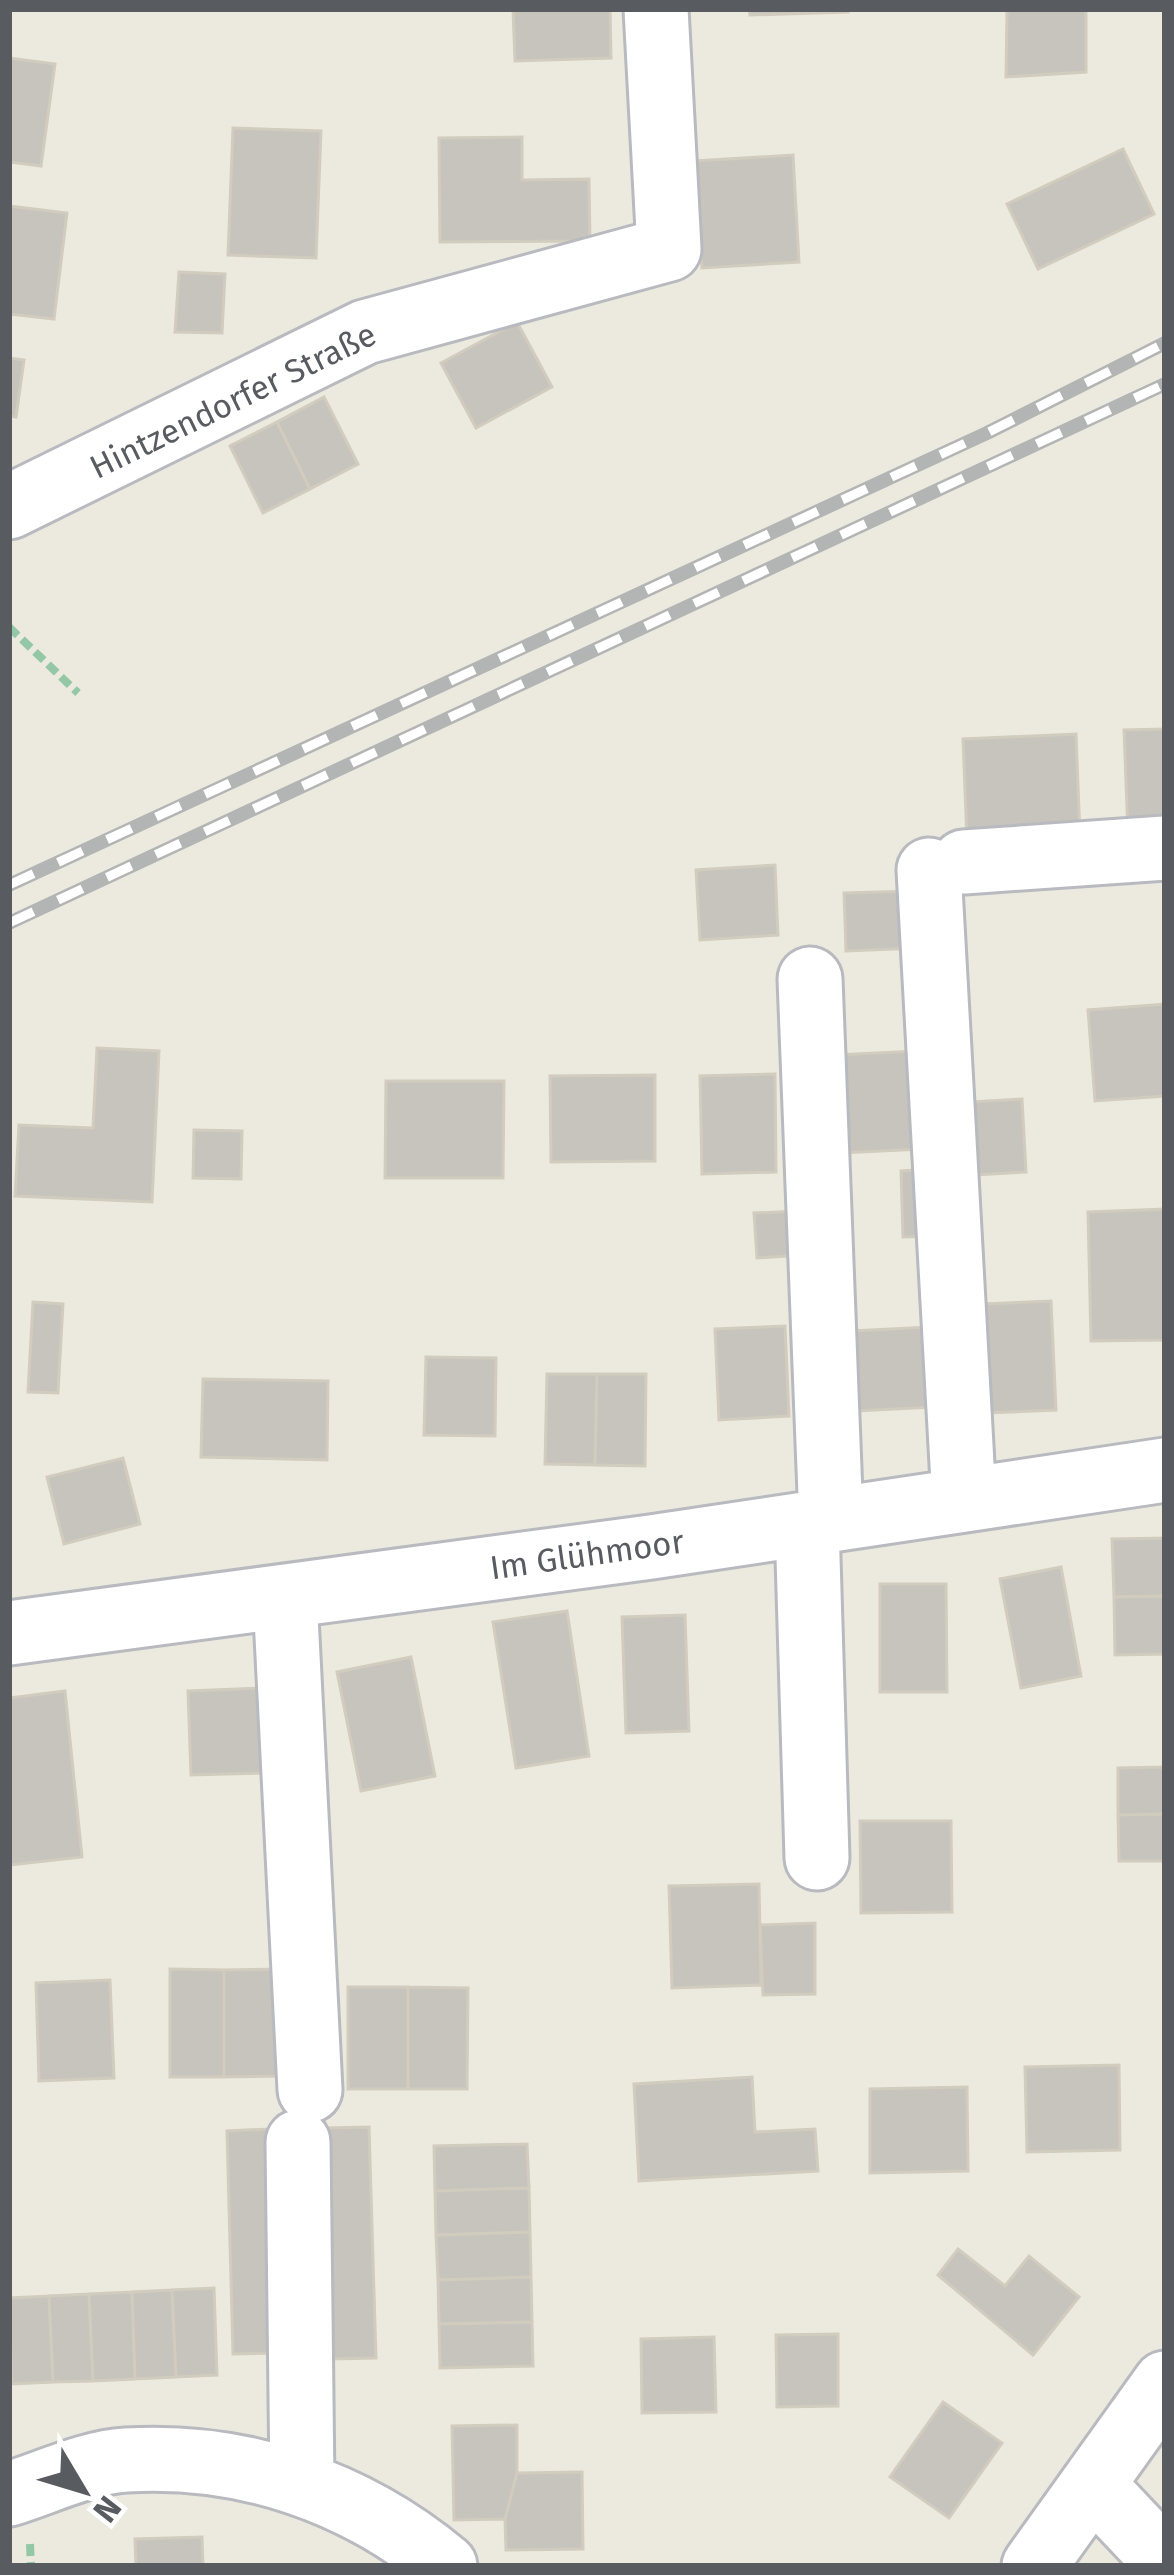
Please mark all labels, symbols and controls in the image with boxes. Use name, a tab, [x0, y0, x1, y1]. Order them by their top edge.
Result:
street label: Hintzendorfer Straße	[83, 314, 383, 488]
street label: Im Glühmoor	[487, 1522, 687, 1588]
north arrow	[24, 2431, 144, 2551]
text: N	[84, 2488, 129, 2530]

